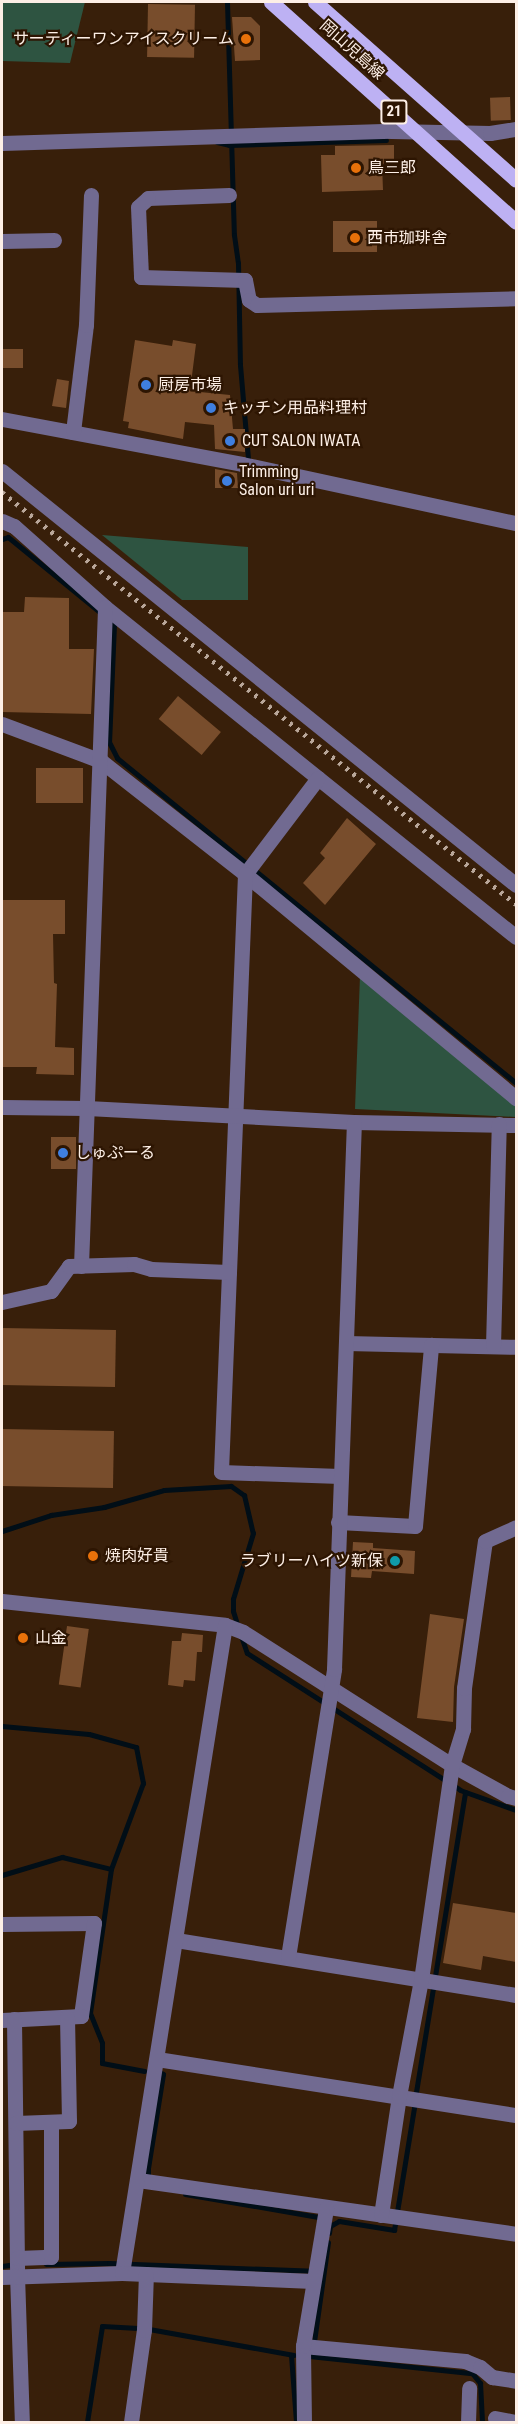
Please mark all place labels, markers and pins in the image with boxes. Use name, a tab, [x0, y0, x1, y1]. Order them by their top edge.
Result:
place label: サーティーワンアイスクリーム	[10, 29, 234, 49]
marker: サーティーワンアイスクリーム	[239, 32, 253, 46]
place label: 鳥三郎	[368, 158, 416, 178]
marker: 鳥三郎	[349, 161, 363, 175]
place label: 西市珈琲舎	[367, 228, 447, 248]
marker: 西市珈琲舎	[348, 231, 362, 245]
place label: 厨房市場	[158, 375, 222, 395]
marker: 厨房市場	[139, 378, 153, 392]
place label: キッチン用品料理村	[223, 398, 367, 418]
marker: キッチン用品料理村	[204, 401, 218, 415]
place label: CUT SALON IWATA	[242, 431, 361, 451]
marker: CUT SALON IWATA	[223, 434, 237, 448]
place label: Trimming Salon uri uri	[239, 462, 314, 500]
marker: Trimming Salon uri uri	[220, 474, 234, 488]
place label: しゅぷーる	[75, 1143, 155, 1163]
marker: しゅぷーる	[56, 1146, 70, 1160]
place label: 焼肉好貴	[105, 1546, 169, 1566]
marker: 焼肉好貴	[86, 1549, 100, 1563]
place label: ラブリーハイツ新保	[239, 1551, 383, 1571]
marker: ラブリーハイツ新保	[388, 1554, 402, 1568]
place label: 山金	[35, 1628, 67, 1648]
marker: 山金	[16, 1631, 30, 1645]

